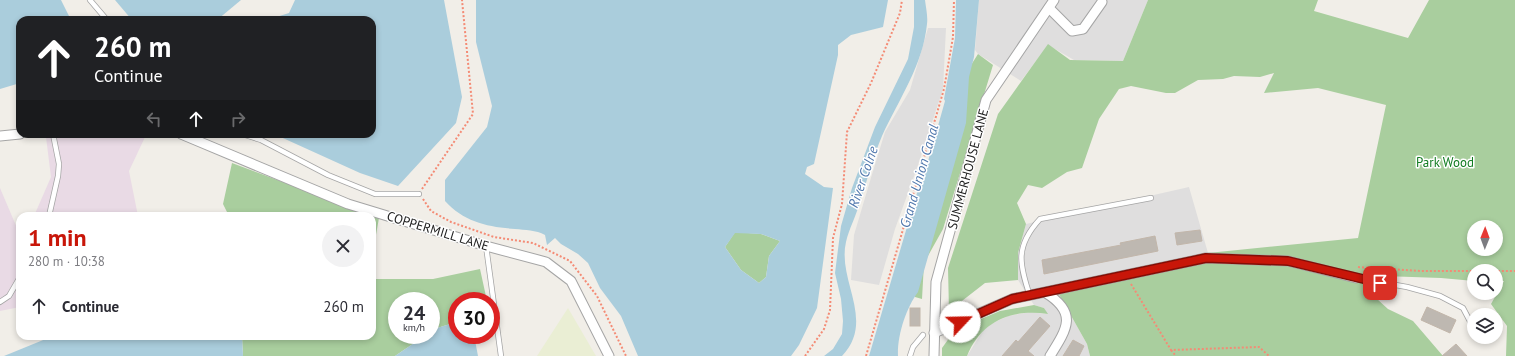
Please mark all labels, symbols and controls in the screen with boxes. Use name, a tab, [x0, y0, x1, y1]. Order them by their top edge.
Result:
text: 260 m	[94, 28, 171, 65]
icon: ahead	[28, 32, 80, 84]
text: Continue	[94, 64, 163, 87]
street label: SUMMERHOUSE LANE	[944, 107, 992, 231]
icon: left	[143, 108, 165, 130]
icon: ahead	[185, 108, 207, 130]
icon: right	[227, 108, 249, 130]
water label: Grand Union Canal	[896, 122, 942, 230]
water label: River Colne	[844, 143, 882, 210]
park label: Park Wood	[1416, 154, 1474, 171]
street label: COPPERMILL LANE	[385, 207, 491, 255]
north arrow	[1467, 220, 1503, 256]
map controls	[1467, 220, 1503, 344]
text: 1 min	[28, 222, 87, 253]
button: close	[322, 225, 364, 267]
text: 280 m · 10:38	[28, 253, 105, 270]
button: search	[1467, 264, 1503, 300]
pin	[1363, 266, 1397, 300]
icon: arrive	[1369, 272, 1391, 294]
speed limit sign: 30	[448, 292, 500, 344]
icon: ahead	[28, 295, 50, 317]
text: Continue	[62, 297, 119, 316]
text: 260 m	[323, 297, 364, 316]
text: 24	[403, 300, 425, 326]
position arrow	[939, 301, 981, 343]
button: layers	[1467, 308, 1503, 344]
text: km/h	[403, 321, 425, 334]

